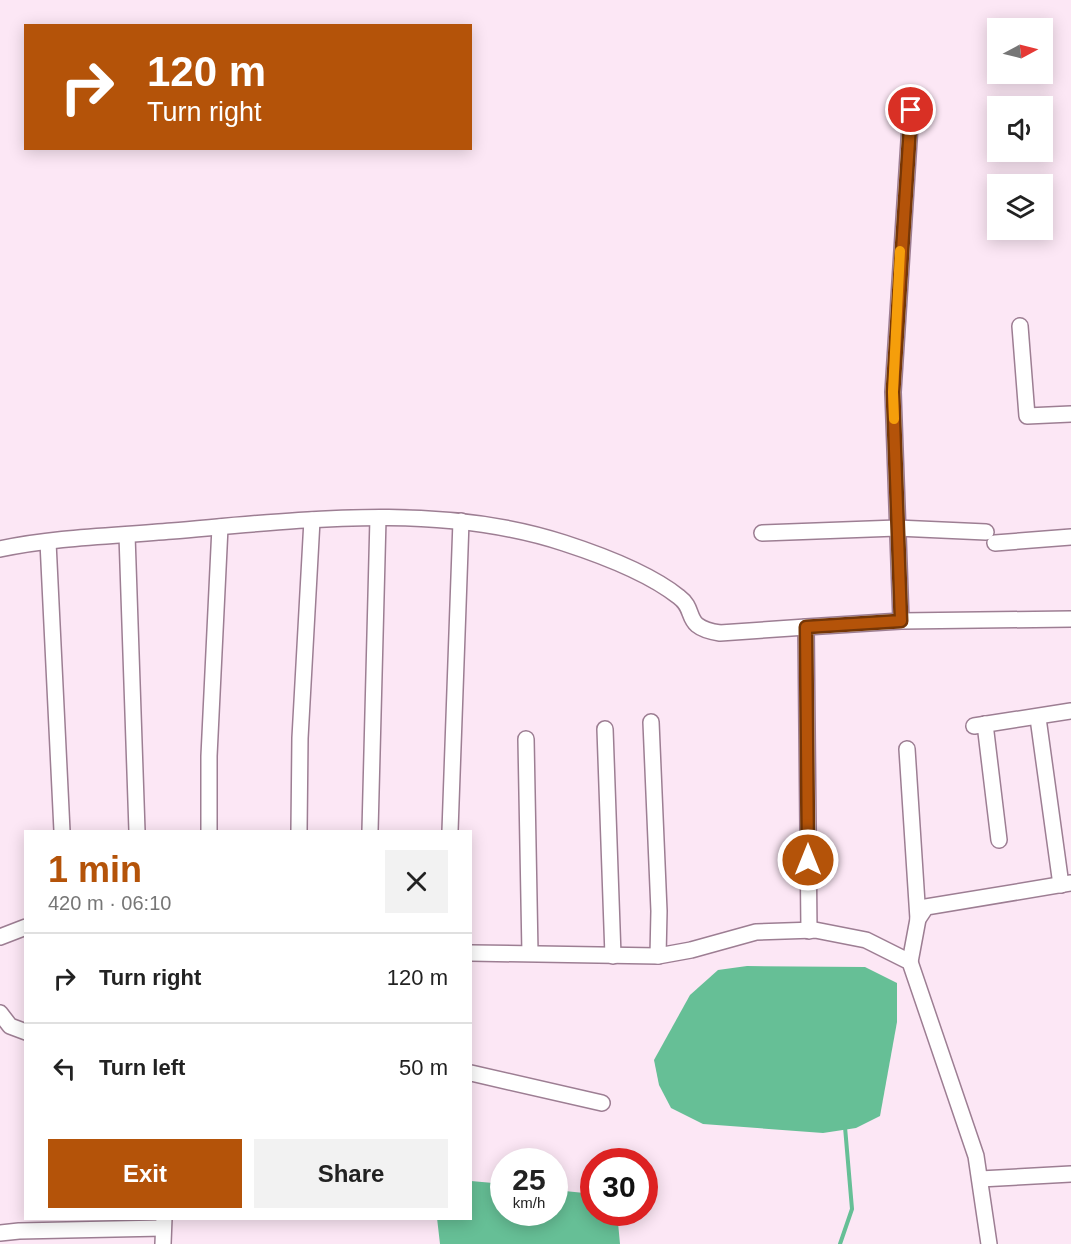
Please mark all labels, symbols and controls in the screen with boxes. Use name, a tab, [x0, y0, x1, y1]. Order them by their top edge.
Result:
north arrow	[987, 18, 1053, 84]
map controls	[987, 18, 1053, 240]
icon: right	[48, 48, 126, 126]
text: 120 m	[147, 48, 266, 95]
pin	[885, 84, 936, 135]
icon: arrive	[894, 93, 927, 126]
button: sound	[987, 96, 1053, 162]
text: Turn right	[147, 97, 262, 127]
button: layers	[987, 174, 1053, 240]
position arrow	[776, 828, 840, 892]
text: 1 min	[48, 849, 142, 890]
button: close	[385, 850, 448, 913]
text: 420 m · 06:10	[48, 892, 171, 914]
icon: right	[48, 962, 81, 995]
text: Turn right	[99, 965, 201, 990]
text: 120 m	[387, 965, 448, 990]
icon: left	[48, 1052, 81, 1085]
text: Turn left	[99, 1055, 185, 1080]
text: 50 m	[399, 1055, 448, 1080]
button: Exit	[48, 1139, 242, 1208]
button: Share	[254, 1139, 448, 1208]
speed limit sign: 30	[580, 1148, 658, 1226]
text: 25	[512, 1163, 546, 1196]
text: km/h	[513, 1194, 545, 1211]

